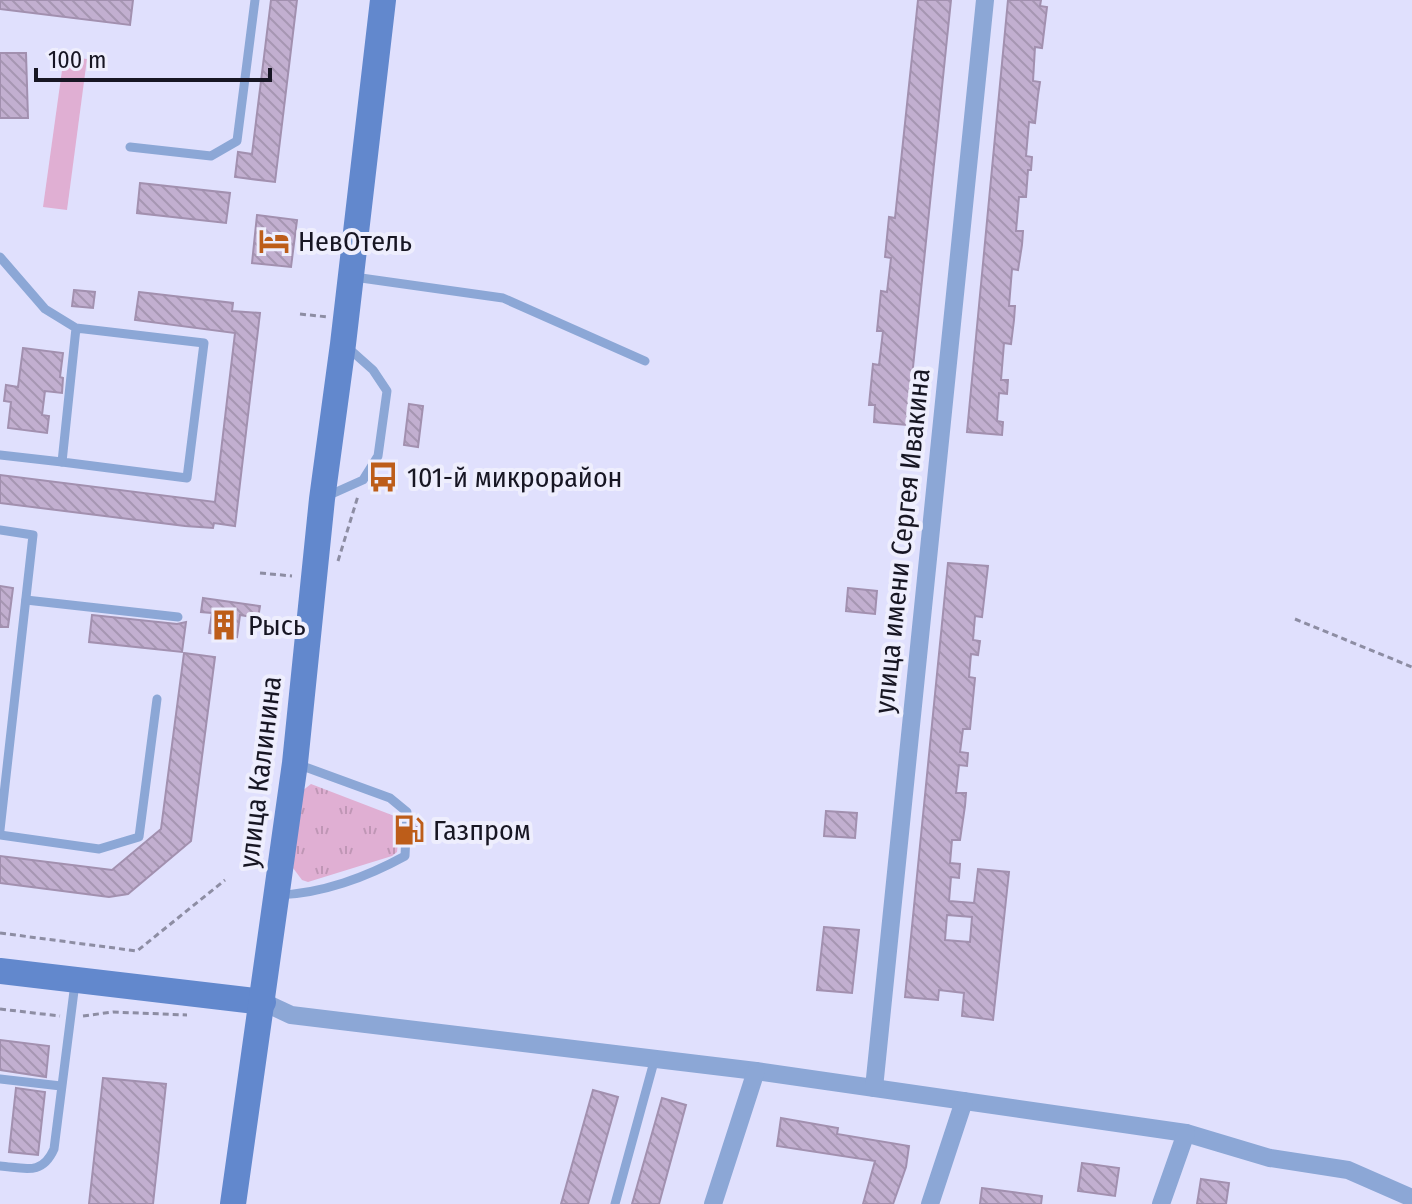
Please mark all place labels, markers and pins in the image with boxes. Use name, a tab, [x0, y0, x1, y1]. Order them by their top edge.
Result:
hotel icon: НевОтель	[257, 224, 291, 258]
place label: НевОтель	[298, 225, 412, 258]
bus stop icon: 101-й микрорайон	[366, 460, 400, 494]
place label: 101-й микрорайон	[407, 461, 623, 494]
building icon: Рысь	[207, 608, 241, 642]
place label: Рысь	[248, 609, 306, 642]
fuel station icon: Газпром	[392, 813, 426, 847]
place label: Газпром	[433, 814, 531, 847]

